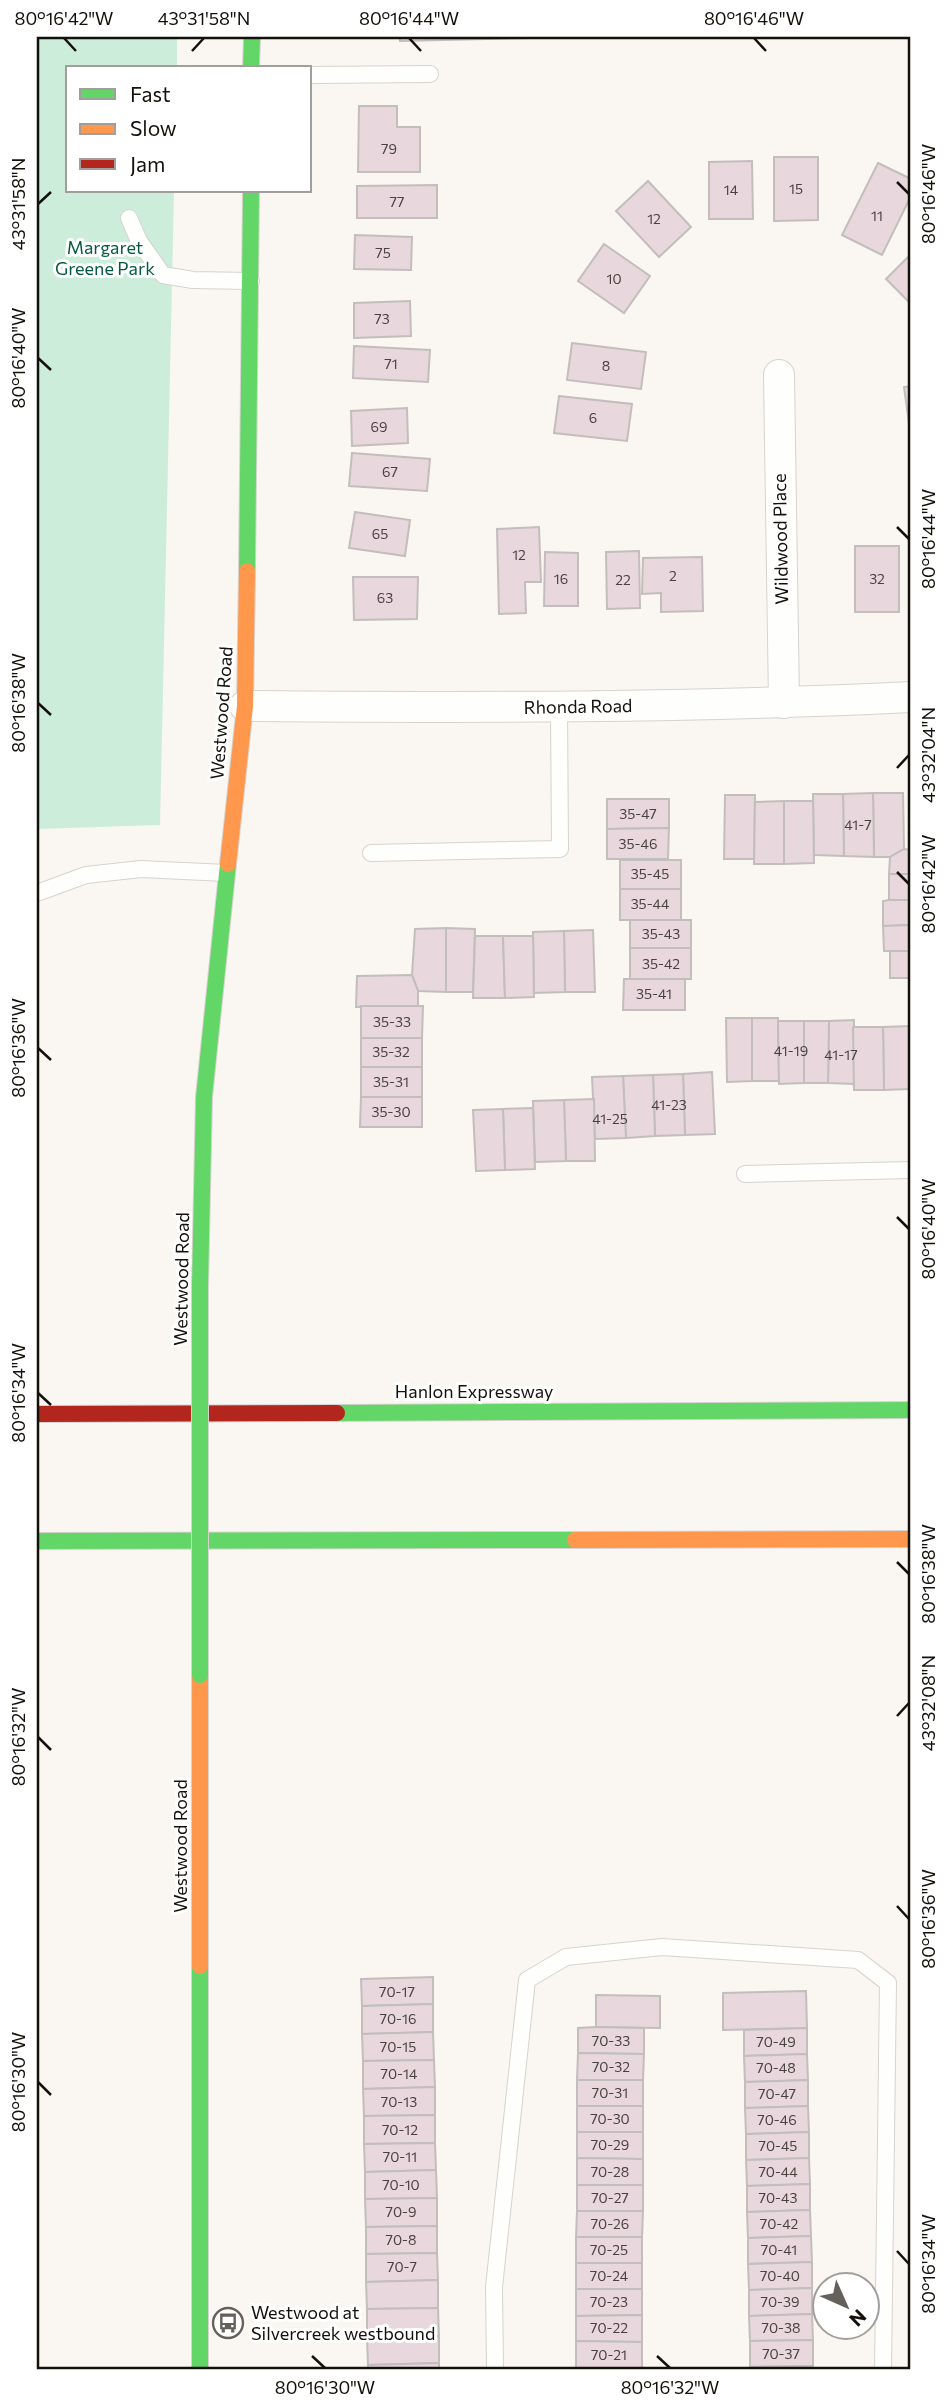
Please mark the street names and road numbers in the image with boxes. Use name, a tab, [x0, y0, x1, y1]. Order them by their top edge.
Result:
street label: Wildwood Place	[768, 473, 792, 605]
street label: Westwood Road	[205, 646, 237, 780]
street label: Rhonda Road	[523, 694, 633, 718]
street label: Westwood Road	[169, 1212, 193, 1346]
street label: Hanlon Expressway	[395, 1380, 553, 1402]
street label: Westwood Road	[169, 1779, 191, 1913]

